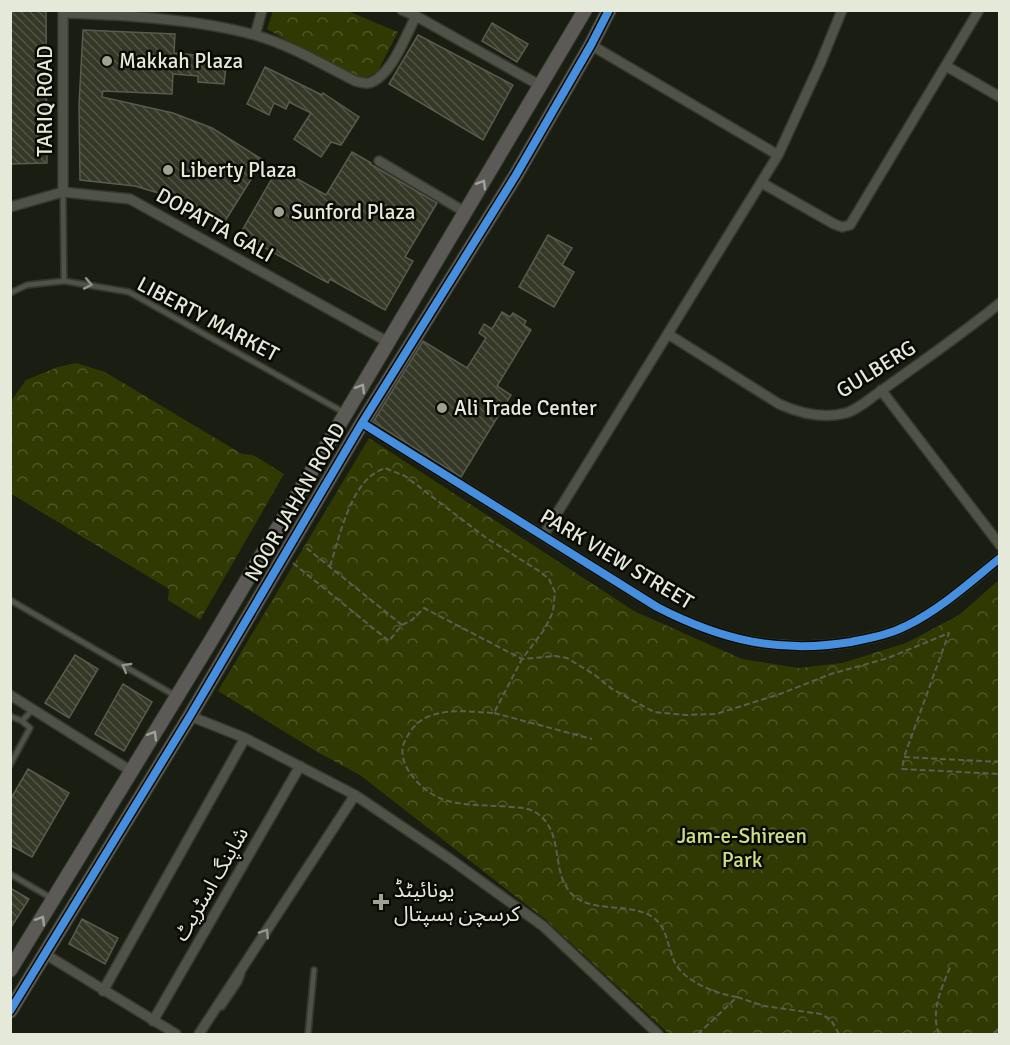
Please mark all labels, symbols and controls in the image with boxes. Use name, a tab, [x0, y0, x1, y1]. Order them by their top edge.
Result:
street label: TARIQ ROAD	[32, 45, 58, 157]
place label: Makkah Plaza	[119, 48, 243, 74]
marker: Makkah Plaza	[100, 54, 114, 68]
place label: Liberty Plaza	[180, 157, 297, 183]
marker: Liberty Plaza	[161, 163, 175, 177]
one-way arrow	[475, 180, 487, 190]
street label: DOPATTA GALI	[152, 182, 278, 268]
place label: Sunford Plaza	[291, 199, 415, 225]
marker: Sunford Plaza	[272, 205, 286, 219]
street label: LIBERTY MARKET	[133, 271, 284, 368]
one-way arrow	[82, 277, 92, 290]
street label: GULBERG	[831, 334, 921, 404]
one-way arrow	[354, 384, 366, 394]
place label: Ali Trade Center	[454, 395, 597, 421]
marker: Ali Trade Center	[435, 401, 449, 415]
street label: NOOR JAHAN ROAD	[239, 418, 351, 586]
street label: PARK VIEW STREET	[536, 503, 699, 615]
one-way arrow	[122, 663, 132, 674]
one-way arrow	[146, 731, 158, 741]
street label: شاپنگ اسٹریٹ	[168, 822, 254, 946]
park label: Jam-e-Shireen Park	[677, 823, 807, 873]
place label: یونائیٹڈ کرسچن ہسپتال	[394, 877, 520, 927]
marker: یونائیٹڈ کرسچن ہسپتال	[372, 893, 390, 911]
one-way arrow	[33, 916, 45, 926]
one-way arrow	[258, 928, 269, 939]

